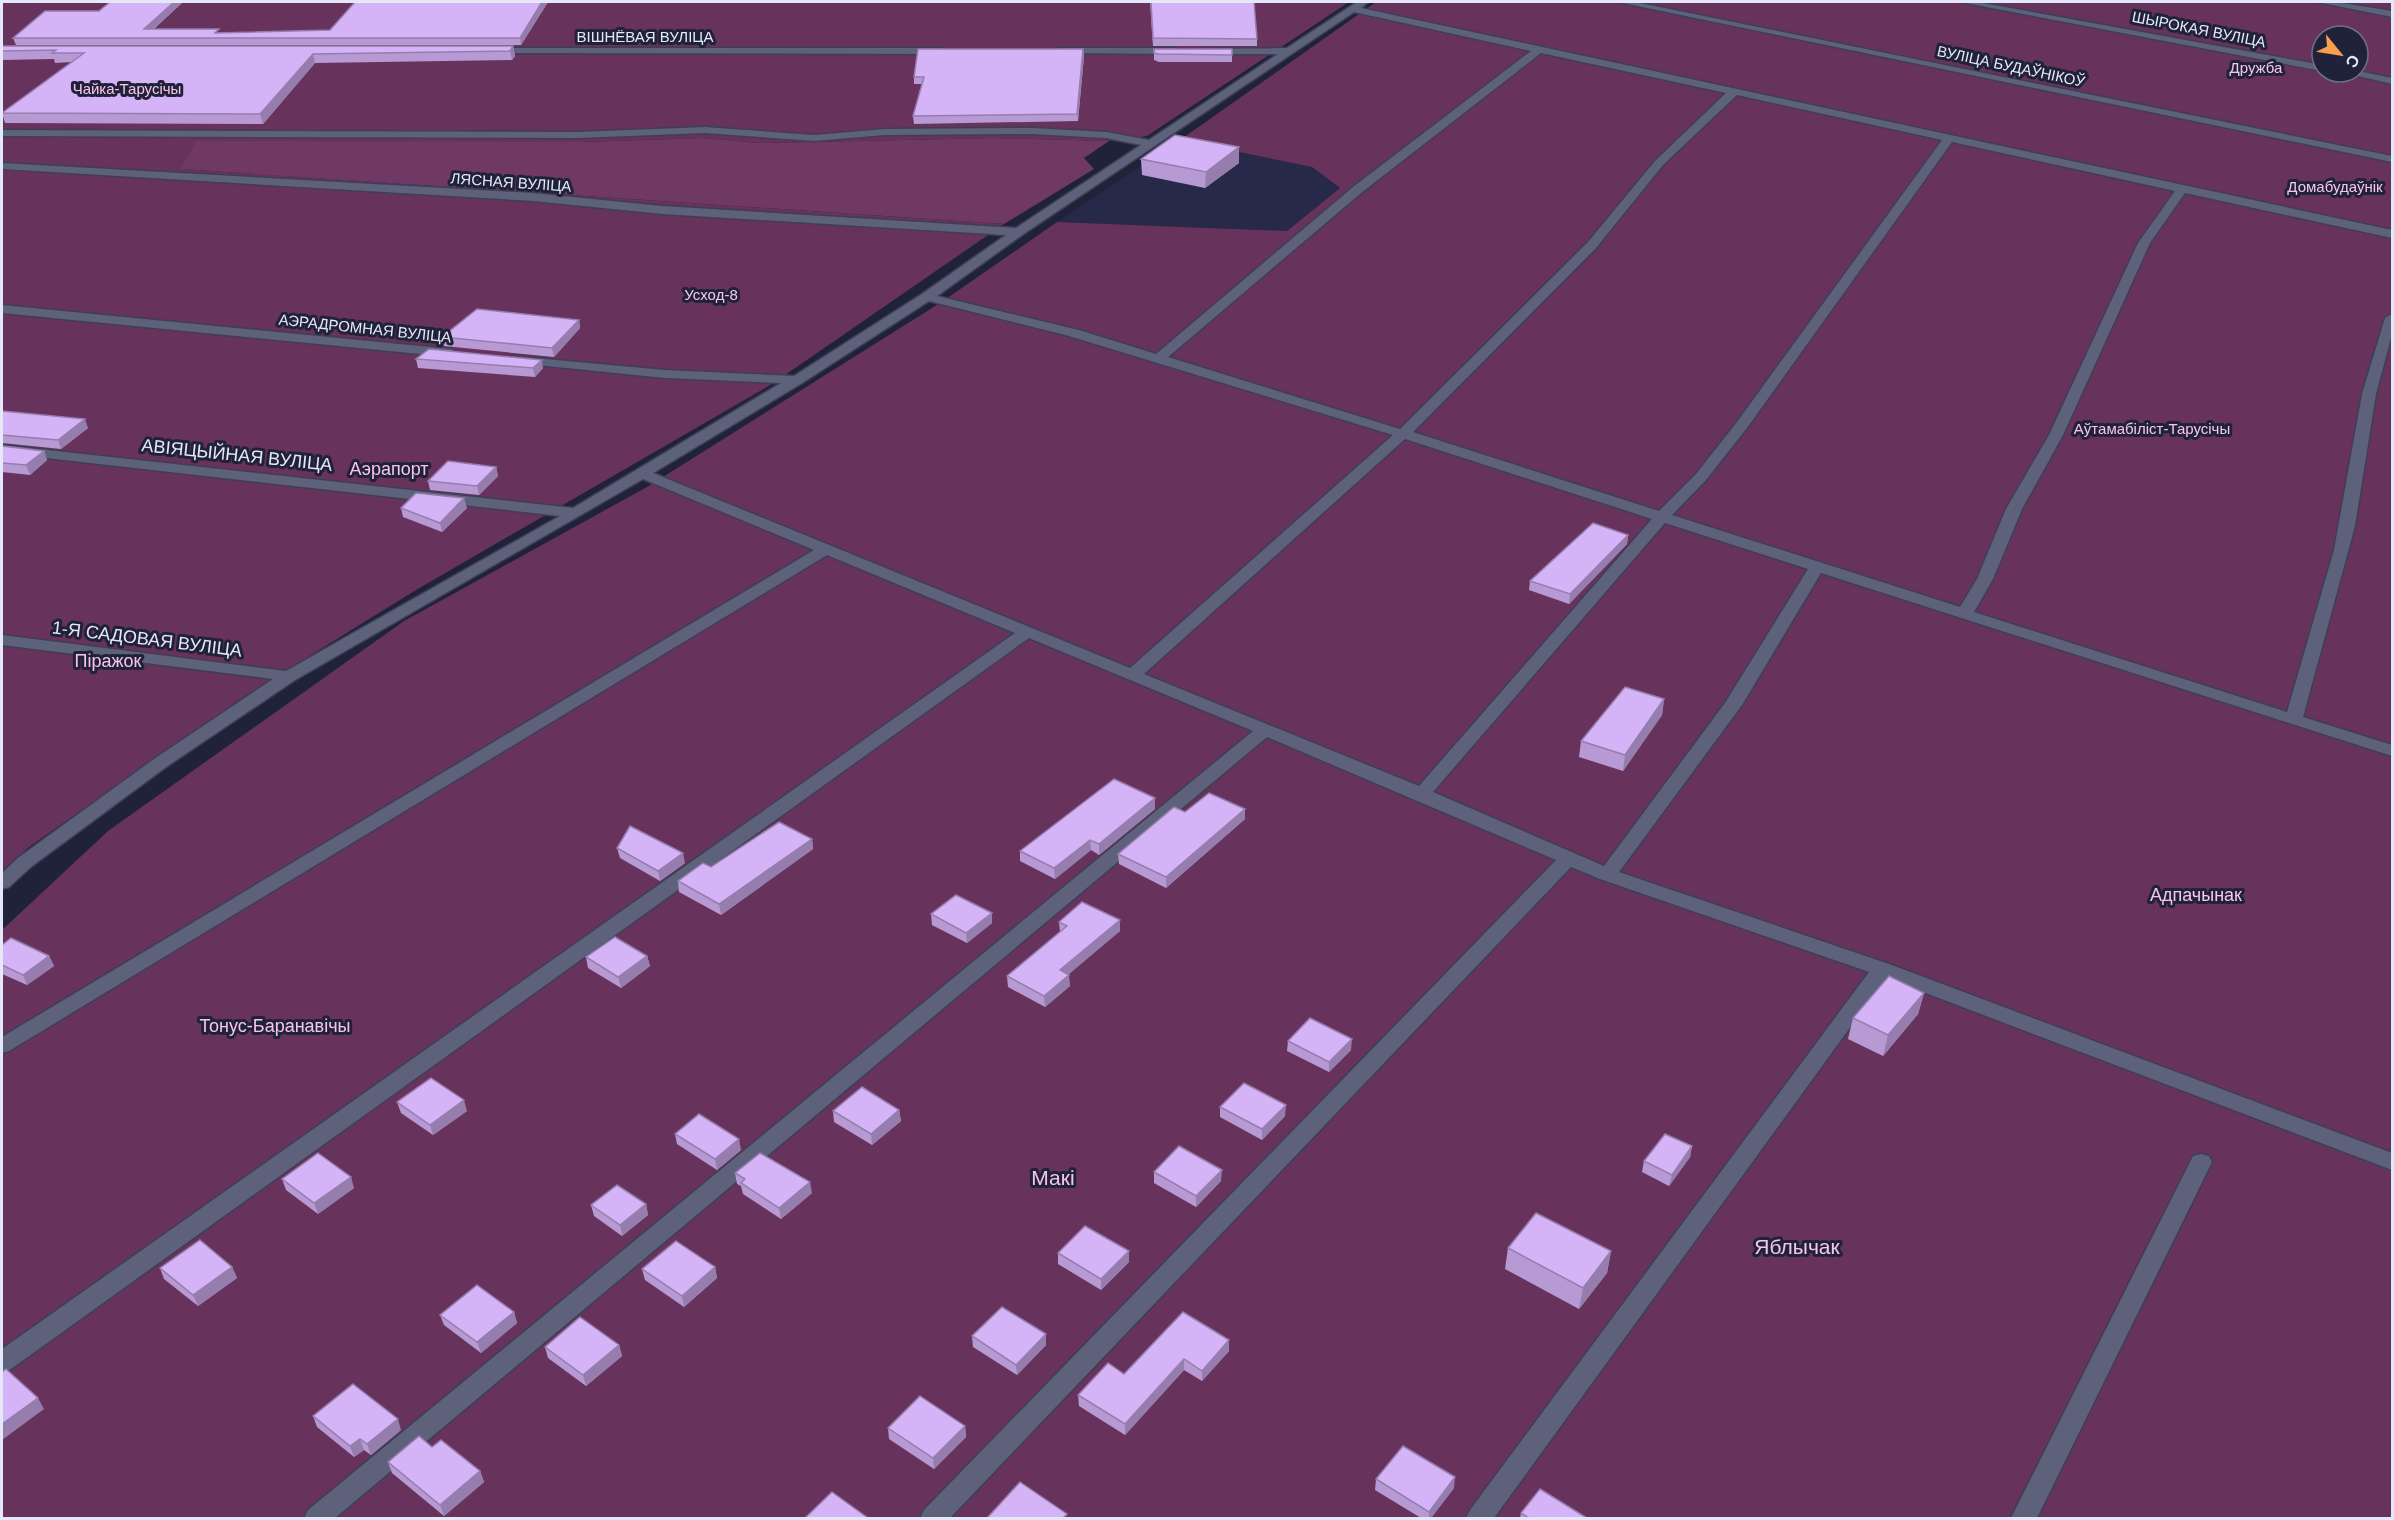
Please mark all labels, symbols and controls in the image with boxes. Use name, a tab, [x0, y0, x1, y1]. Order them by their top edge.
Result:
street label: ШЫРОКАЯ ВУЛІЦА	[2131, 8, 2267, 50]
north arrow	[2310, 24, 2370, 84]
street label: ВІШНЁВАЯ ВУЛІЦА	[577, 28, 713, 45]
street label: ВУЛІЦА БУДАЎНІКОЎ	[1936, 42, 2087, 90]
text: С	[2342, 52, 2363, 71]
park label: Дружба	[2230, 59, 2283, 76]
park label: Чайка-Тарусічы	[73, 80, 181, 97]
street label: ЛЯСНАЯ ВУЛІЦА	[450, 169, 572, 195]
park label: Домабудаўнік	[2287, 178, 2383, 195]
park label: Усход-8	[684, 286, 738, 303]
street label: АЭРАДРОМНАЯ ВУЛІЦА	[278, 310, 452, 346]
park label: Аўтамабіліст-Тарусічы	[2074, 420, 2230, 437]
street label: АВІЯЦЫЙНАЯ ВУЛІЦА	[141, 434, 333, 475]
park label: Аэрапорт	[349, 459, 429, 479]
street label: 1-Я САДОВАЯ ВУЛІЦА	[51, 617, 243, 661]
park label: Піражок	[75, 651, 142, 671]
park label: Адпачынак	[2150, 885, 2242, 905]
park label: Тонус-Баранавічы	[199, 1016, 351, 1036]
park label: Макі	[1031, 1166, 1075, 1189]
park label: Яблычак	[1754, 1235, 1841, 1258]

